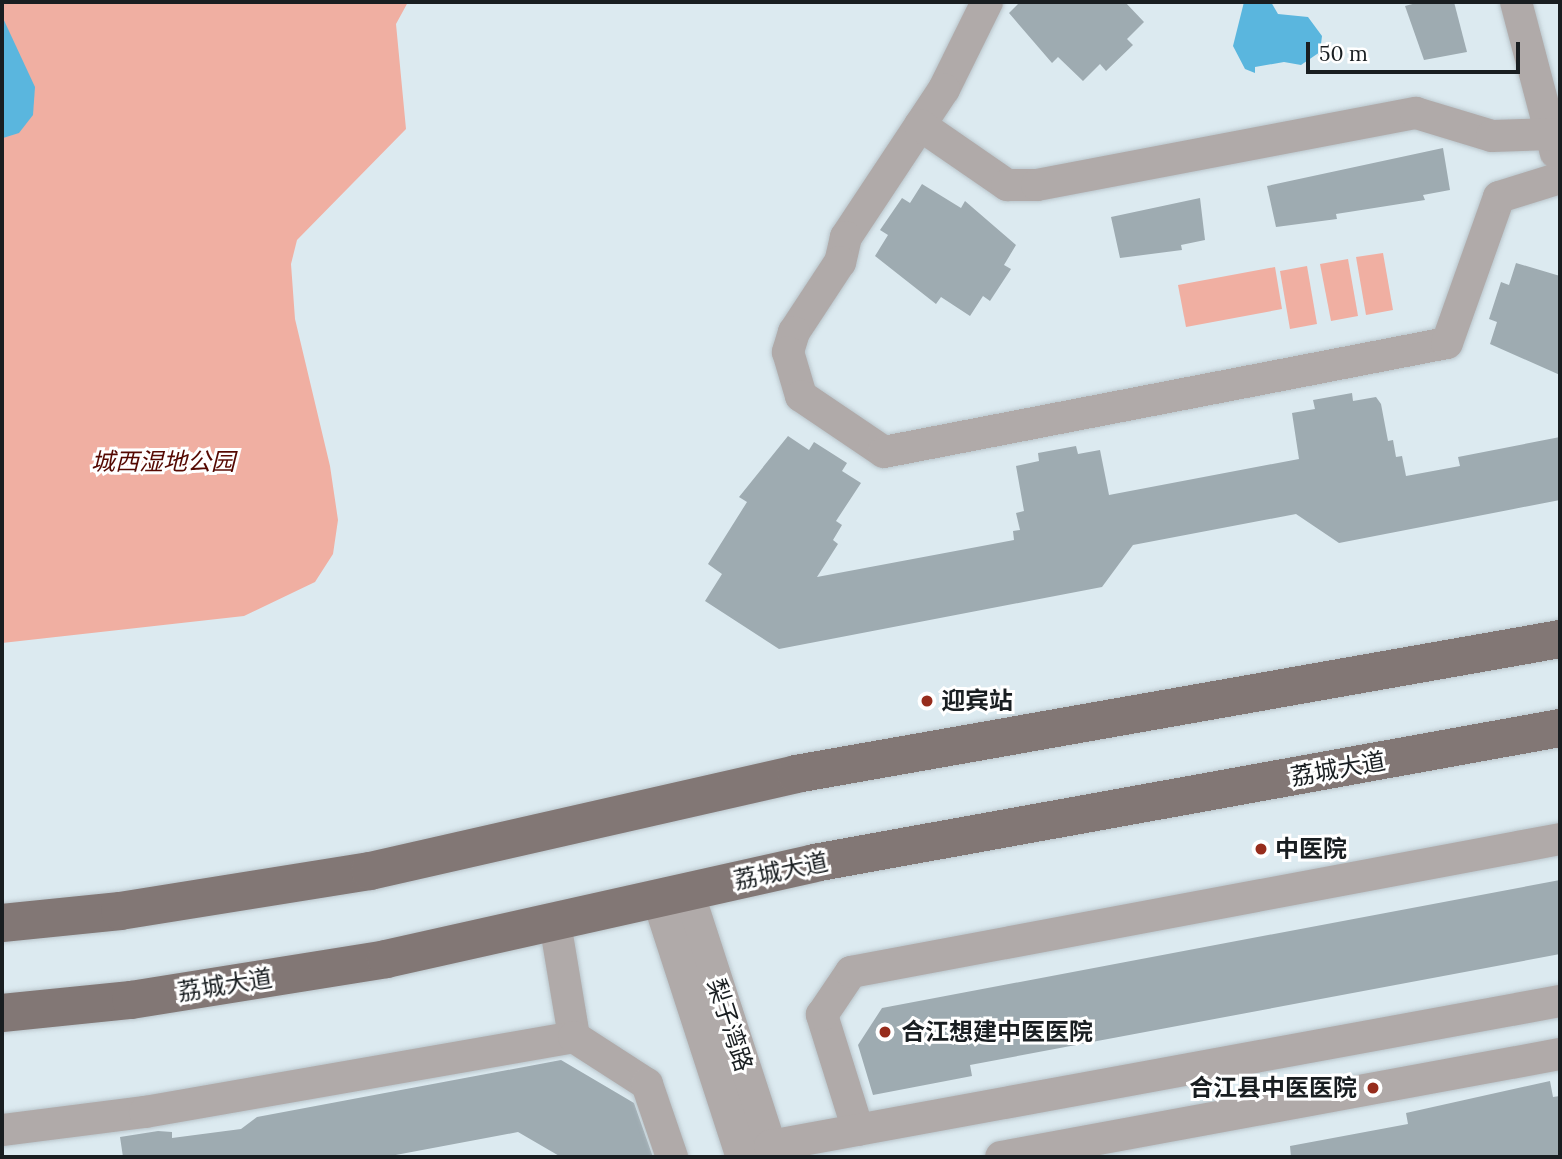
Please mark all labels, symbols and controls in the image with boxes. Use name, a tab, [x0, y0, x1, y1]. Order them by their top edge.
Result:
scale bar	[1310, 28, 1524, 72]
text: 50 m	[1319, 40, 1368, 67]
park label: 城西湿地公园	[91, 448, 235, 476]
place label: 迎宾站	[941, 687, 1013, 715]
marker: 迎宾站	[919, 693, 935, 709]
street label: 荔城大道	[1288, 746, 1388, 792]
place label: 中医院	[1275, 835, 1347, 863]
marker: 中医院	[1253, 841, 1269, 857]
street label: 荔城大道	[731, 847, 831, 895]
street label: 荔城大道	[175, 963, 275, 1007]
street label: 梨子湾路	[701, 975, 759, 1075]
place label: 合江想建中医医院	[901, 1018, 1093, 1046]
marker: 合江想建中医医院	[875, 1022, 895, 1042]
place label: 合江县中医医院	[1189, 1074, 1357, 1102]
marker: 合江县中医医院	[1363, 1078, 1383, 1098]

